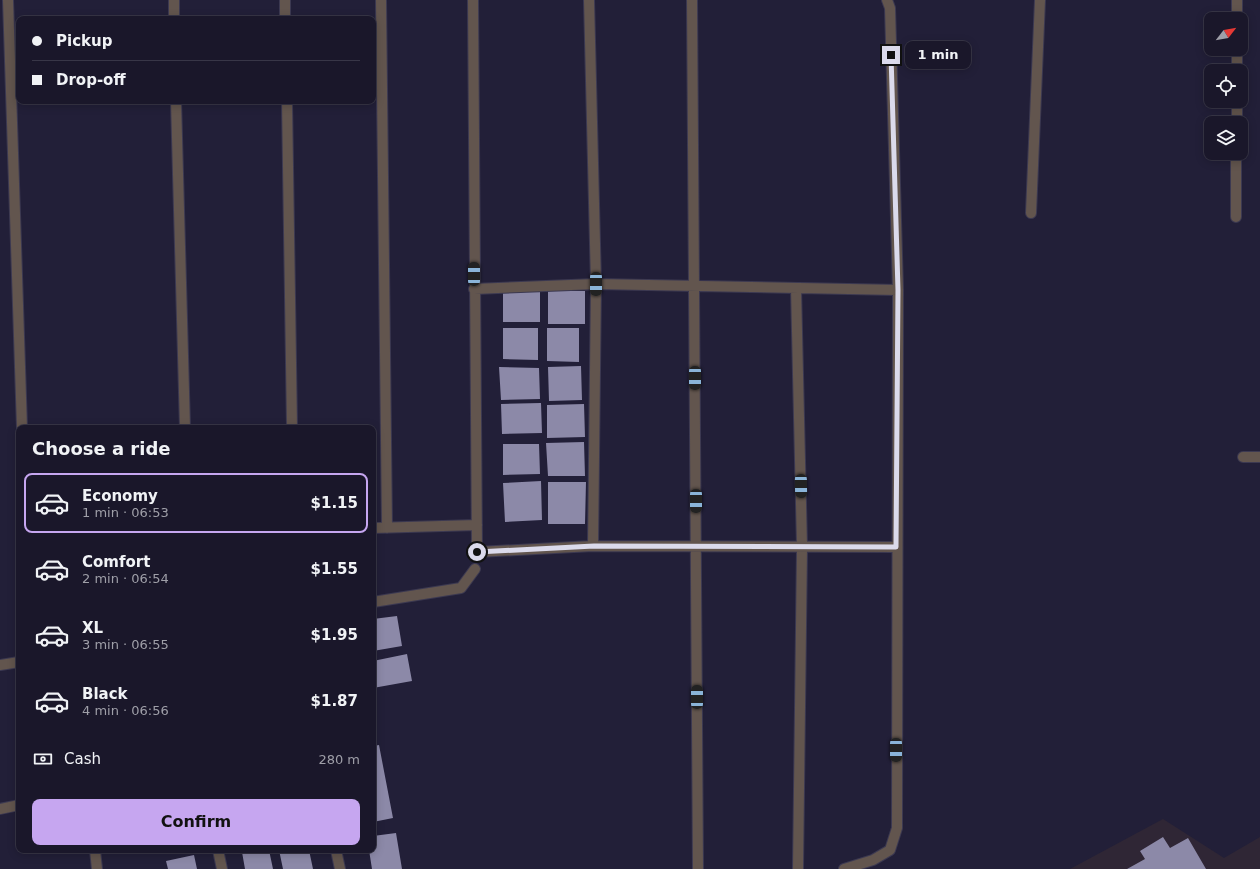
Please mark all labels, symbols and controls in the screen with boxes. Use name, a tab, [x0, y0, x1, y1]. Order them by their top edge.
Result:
north arrow	[1204, 12, 1248, 56]
map controls	[1204, 12, 1248, 160]
text: Pickup	[56, 32, 112, 50]
callout: 1 min	[905, 41, 971, 69]
route end	[882, 46, 900, 64]
text: 1 min	[918, 47, 958, 62]
button: locate	[1204, 64, 1248, 108]
text: Drop-off	[56, 71, 126, 89]
button: layers	[1204, 116, 1248, 160]
car	[468, 262, 480, 286]
car	[590, 272, 602, 296]
car	[689, 366, 701, 390]
text: Choose a ride	[32, 438, 171, 459]
car	[795, 474, 807, 498]
icon: car	[34, 485, 70, 521]
text: Economy	[82, 487, 158, 505]
car	[690, 489, 702, 513]
text: $1.15	[311, 494, 358, 512]
text: 1 min · 06:53	[82, 505, 169, 520]
route start	[468, 543, 486, 561]
icon: car	[34, 551, 70, 587]
text: Comfort	[82, 553, 150, 571]
text: $1.55	[311, 560, 358, 578]
text: 2 min · 06:54	[82, 571, 169, 586]
icon: car	[34, 617, 70, 653]
text: XL	[82, 619, 103, 637]
text: $1.95	[311, 626, 358, 644]
text: 3 min · 06:55	[82, 637, 169, 652]
icon: car	[34, 683, 70, 719]
text: Black	[82, 685, 128, 703]
car	[691, 685, 703, 709]
text: $1.87	[311, 692, 358, 710]
text: 4 min · 06:56	[82, 703, 169, 718]
car	[890, 738, 902, 762]
icon: cash	[32, 748, 54, 770]
text: Cash	[64, 750, 101, 768]
text: 280 m	[318, 752, 360, 767]
button: Confirm	[32, 799, 360, 845]

